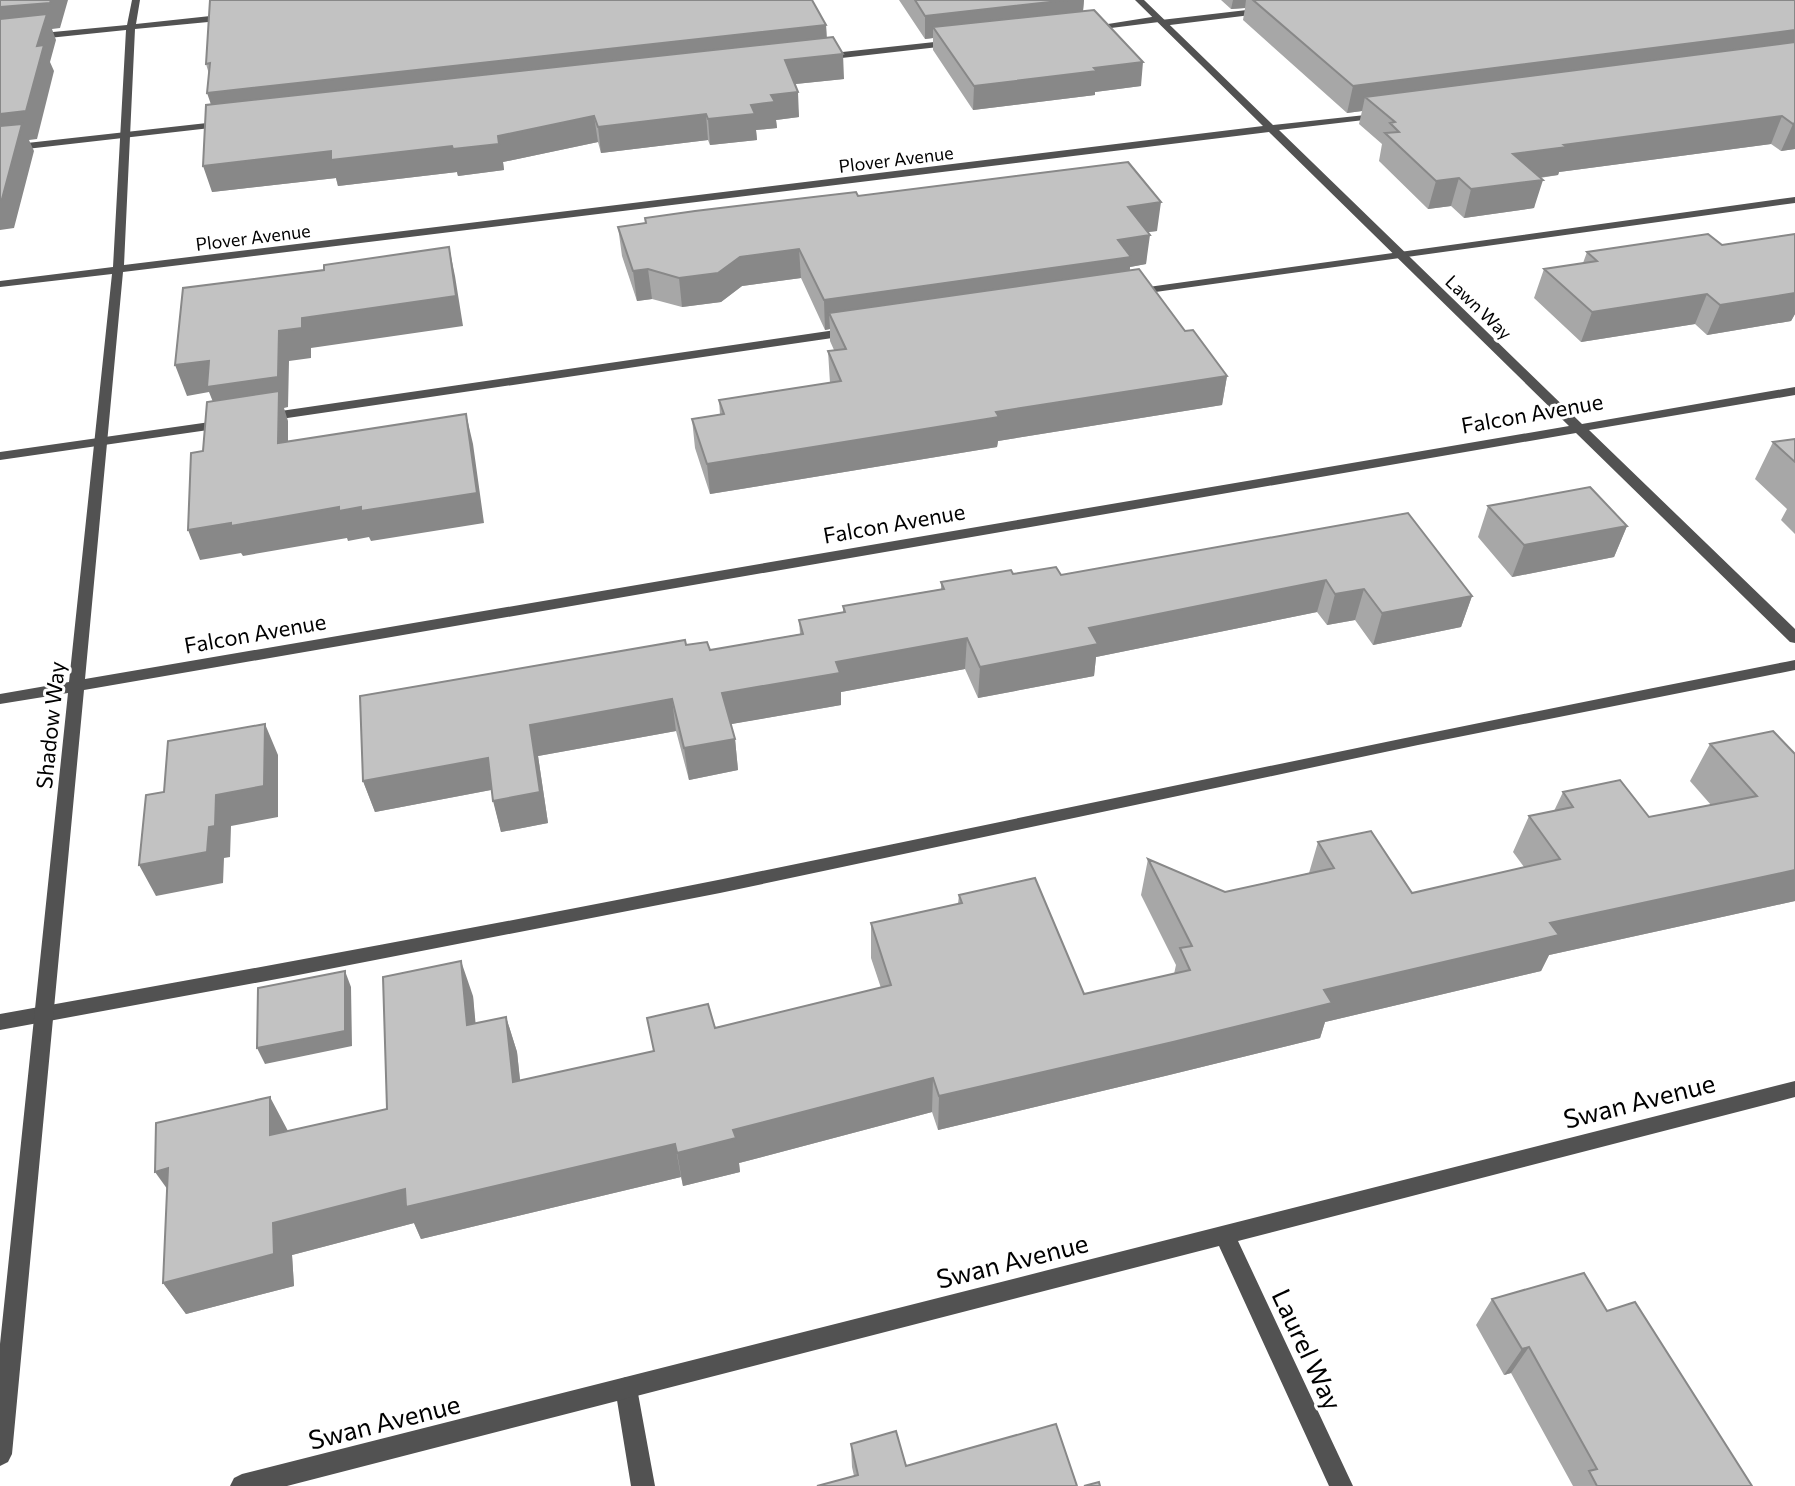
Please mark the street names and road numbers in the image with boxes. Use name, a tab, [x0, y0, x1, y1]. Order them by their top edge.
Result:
street label: Plover Avenue	[837, 141, 955, 177]
street label: Plover Avenue	[194, 219, 312, 255]
street label: Lawn Way	[1441, 270, 1517, 344]
street label: Falcon Avenue	[1459, 387, 1605, 439]
street label: Falcon Avenue	[821, 497, 967, 549]
street label: Falcon Avenue	[182, 607, 328, 659]
street label: Shadow Way	[30, 660, 70, 790]
street label: Swan Avenue	[1560, 1066, 1718, 1134]
street label: Swan Avenue	[933, 1226, 1091, 1294]
street label: Laurel Way	[1266, 1283, 1350, 1415]
street label: Swan Avenue	[305, 1387, 463, 1455]

